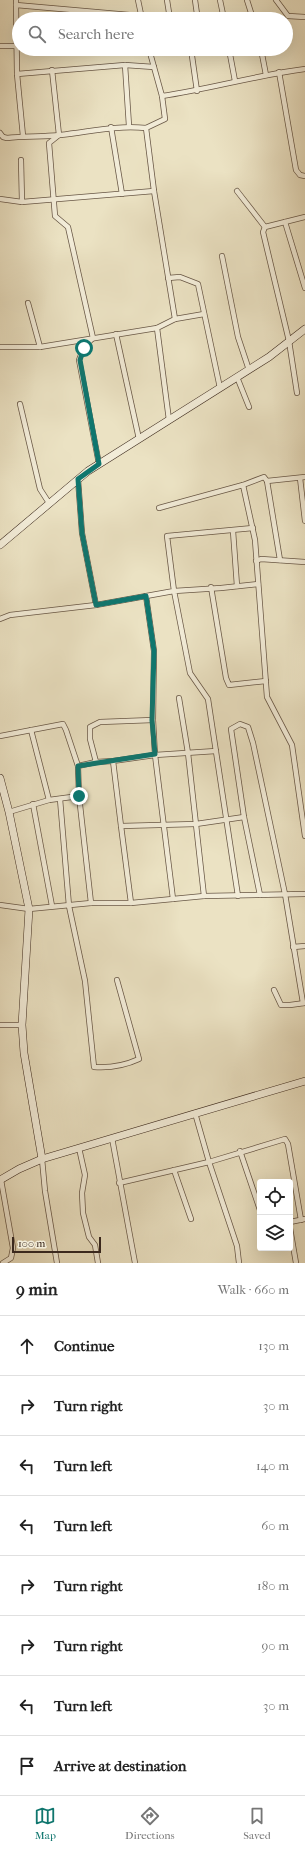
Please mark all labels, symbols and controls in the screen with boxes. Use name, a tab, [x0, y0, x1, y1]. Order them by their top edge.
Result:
search box	[12, 12, 293, 56]
icon: search	[26, 23, 48, 45]
text: Search here	[58, 25, 134, 43]
route start	[75, 339, 93, 357]
route end	[70, 787, 88, 805]
map controls	[257, 1179, 293, 1251]
button: locate	[257, 1179, 293, 1215]
button: layers	[257, 1215, 293, 1251]
scale bar	[12, 1235, 101, 1254]
text: 100 m	[18, 1237, 46, 1250]
text: 9 min	[16, 1279, 58, 1299]
text: Walk · 660 m	[218, 1282, 289, 1297]
icon: ahead	[16, 1335, 38, 1357]
text: Continue	[54, 1337, 114, 1355]
text: 130 m	[258, 1338, 289, 1353]
icon: right	[16, 1395, 38, 1417]
text: Turn right	[54, 1397, 123, 1415]
text: 30 m	[263, 1398, 289, 1413]
icon: left	[16, 1455, 38, 1477]
text: Turn left	[54, 1457, 112, 1475]
text: 140 m	[256, 1458, 289, 1473]
icon: left	[16, 1515, 38, 1537]
text: Turn left	[54, 1517, 112, 1535]
text: 60 m	[261, 1518, 289, 1533]
icon: right	[16, 1575, 38, 1597]
text: Turn right	[54, 1577, 123, 1595]
text: 180 m	[257, 1578, 289, 1593]
icon: right	[16, 1635, 38, 1657]
text: Turn right	[54, 1637, 123, 1655]
text: 90 m	[261, 1638, 289, 1653]
icon: left	[16, 1695, 38, 1717]
text: Turn left	[54, 1697, 112, 1715]
text: 30 m	[263, 1698, 289, 1713]
icon: arrive	[16, 1755, 38, 1777]
text: Arrive at destination	[54, 1757, 186, 1775]
tab: Map	[34, 1805, 56, 1842]
tab: Directions	[125, 1805, 175, 1842]
tab: Saved	[243, 1805, 271, 1842]

